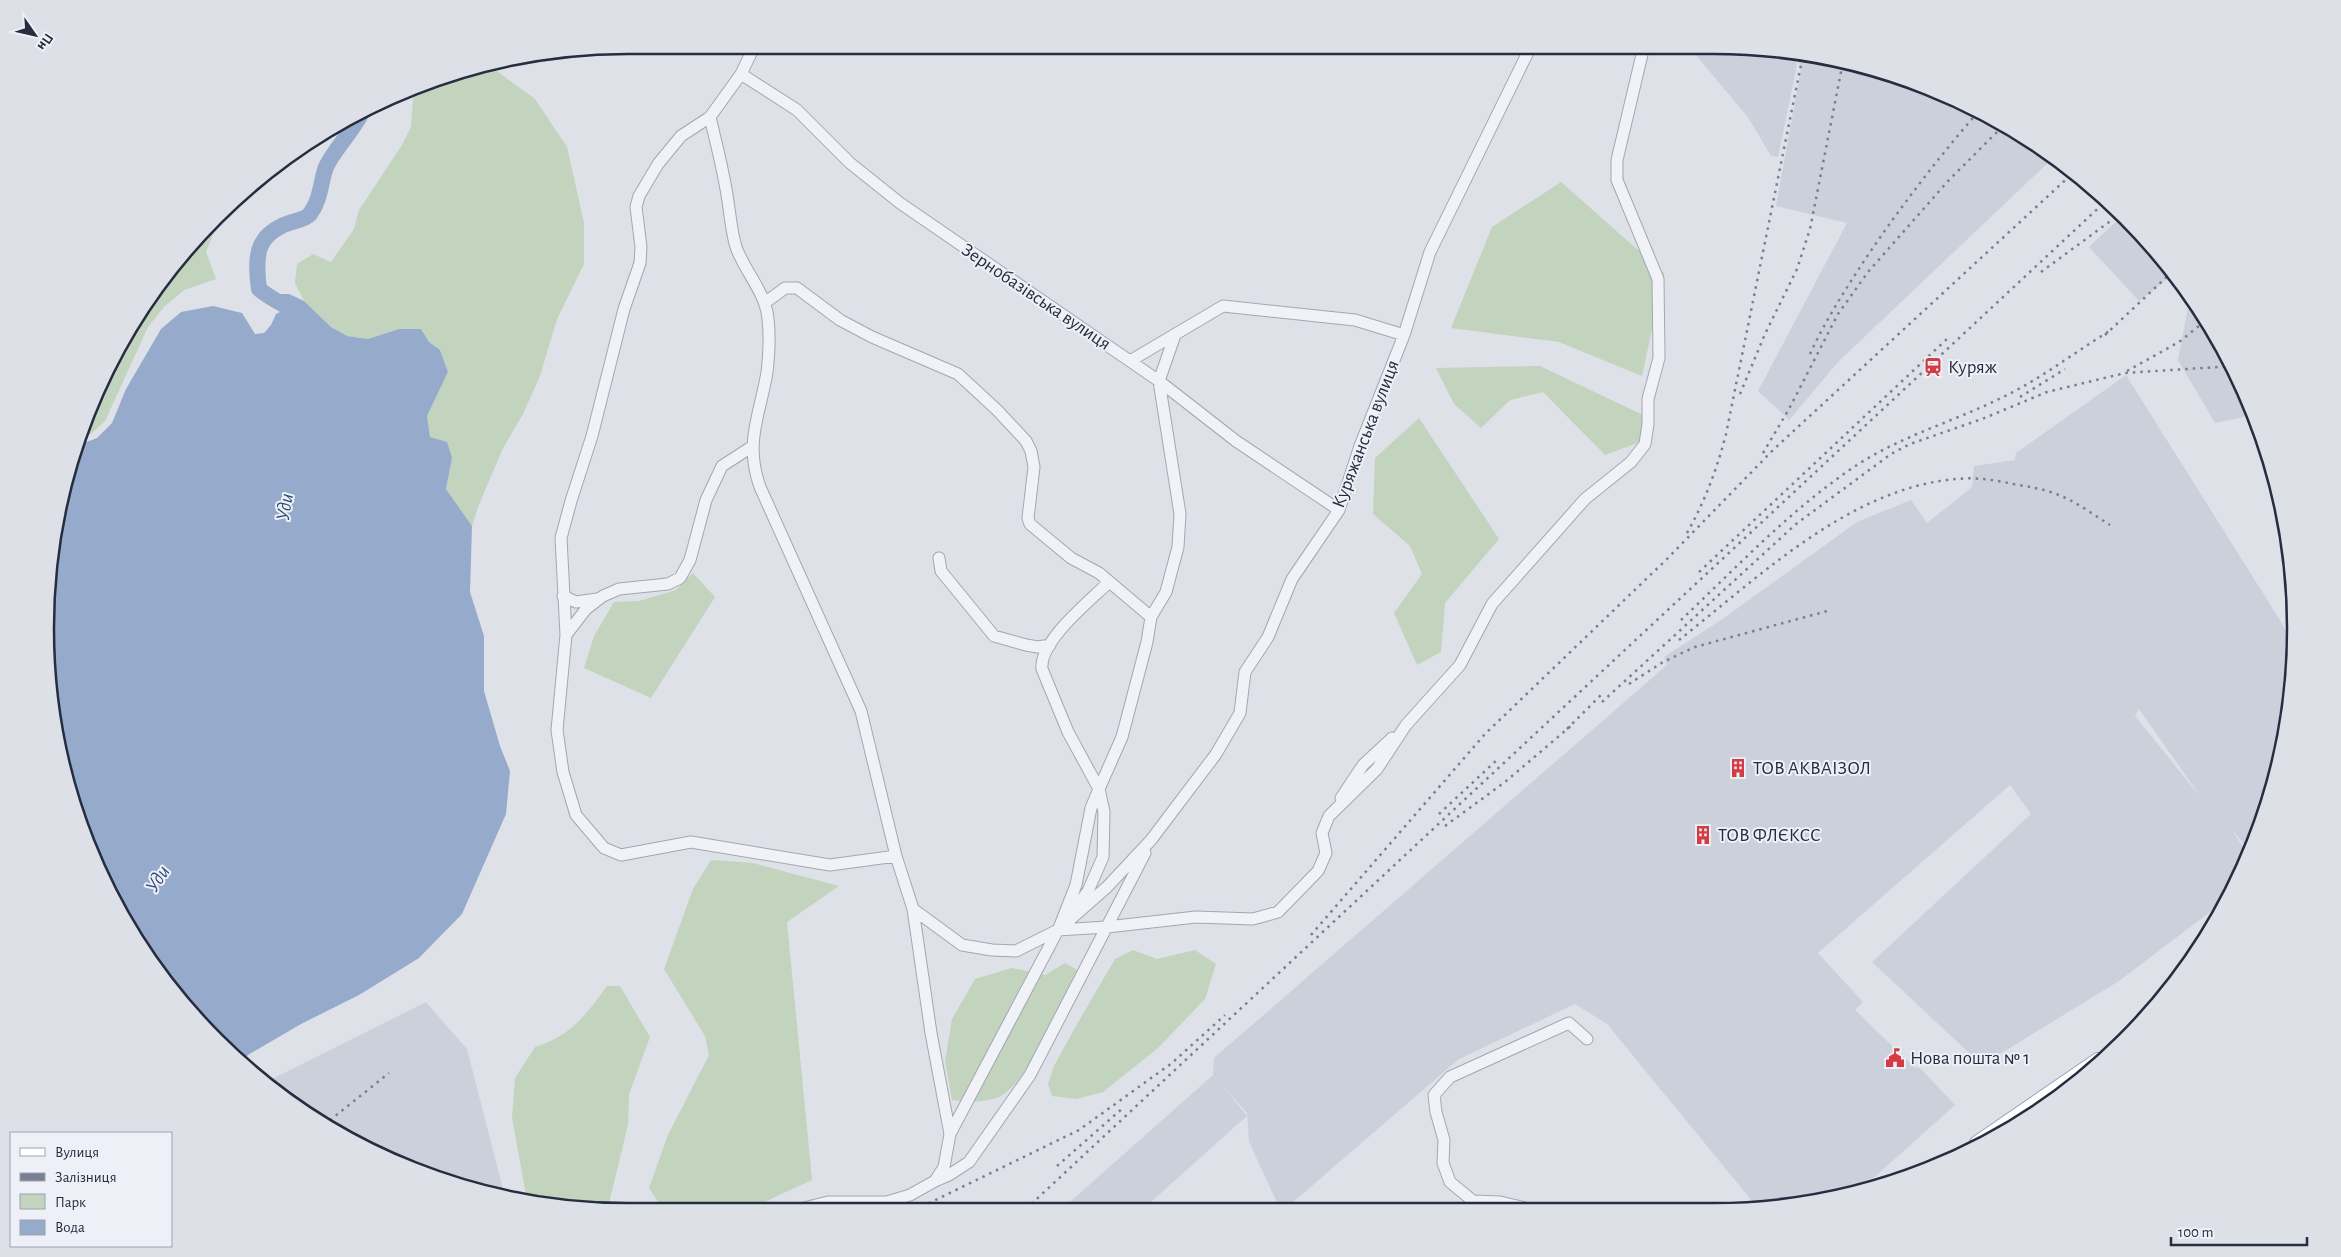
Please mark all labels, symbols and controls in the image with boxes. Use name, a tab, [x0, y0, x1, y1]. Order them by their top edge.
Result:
north arrow	[10, 10, 60, 60]
text: Пн	[34, 31, 56, 53]
street label: Зернобазівська вулиця	[958, 240, 1114, 354]
station icon: Куряж	[1922, 356, 1944, 378]
street label: Куряжанська вулиця	[1329, 357, 1403, 511]
place label: Куряж	[1948, 358, 1998, 377]
water label: Уди	[273, 492, 297, 522]
building icon: ТОВ АКВАІЗОЛ	[1727, 757, 1749, 779]
place label: ТОВ АКВАІЗОЛ	[1753, 759, 1871, 778]
building icon: ТОВ ФЛЄКСС	[1692, 824, 1714, 846]
place label: ТОВ ФЛЄКСС	[1718, 826, 1821, 845]
water label: Уди	[142, 862, 174, 896]
public building icon: Нова пошта № 1	[1884, 1047, 1906, 1069]
place label: Нова пошта № 1	[1910, 1049, 2030, 1068]
legend	[10, 1132, 172, 1247]
text: Вулиця	[55, 1145, 99, 1160]
text: Залізниця	[55, 1170, 116, 1185]
text: Парк	[55, 1195, 86, 1210]
scale bar	[2171, 1214, 2307, 1246]
text: Вода	[55, 1220, 85, 1235]
text: 100 m	[2178, 1225, 2213, 1240]

